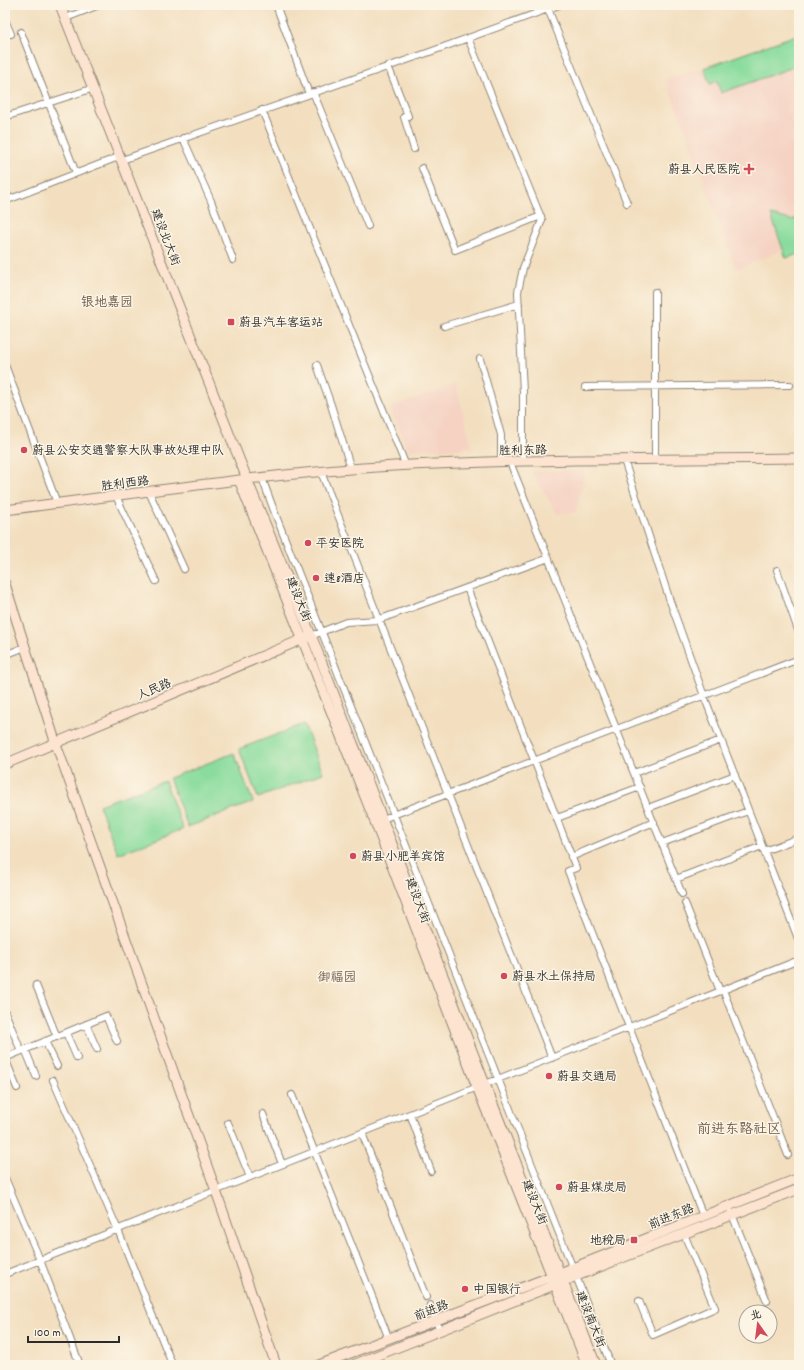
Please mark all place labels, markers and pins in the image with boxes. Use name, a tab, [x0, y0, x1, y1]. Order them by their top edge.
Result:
place label: 蔚县人民医院	[668, 162, 740, 179]
marker: 蔚县人民医院	[743, 163, 755, 175]
place label: 蔚县汽车客运站	[239, 315, 323, 332]
marker: 蔚县汽车客运站	[226, 317, 236, 327]
place label: 蔚县公安交通警察大队事故处理中队	[32, 443, 224, 460]
marker: 蔚县公安交通警察大队事故处理中队	[19, 445, 29, 455]
place label: 平安医院	[316, 536, 364, 553]
marker: 平安医院	[303, 538, 313, 548]
place label: 速8酒店	[324, 571, 365, 588]
marker: 速8酒店	[311, 573, 321, 583]
place label: 蔚县小肥羊宾馆	[361, 849, 445, 866]
marker: 蔚县小肥羊宾馆	[348, 851, 358, 861]
place label: 蔚县水土保持局	[512, 969, 596, 986]
marker: 蔚县水土保持局	[499, 971, 509, 981]
place label: 蔚县交通局	[557, 1069, 617, 1086]
marker: 蔚县交通局	[544, 1071, 554, 1081]
place label: 蔚县煤炭局	[567, 1180, 627, 1197]
marker: 蔚县煤炭局	[554, 1182, 564, 1192]
place label: 地税局	[590, 1233, 626, 1250]
marker: 地税局	[629, 1235, 639, 1245]
place label: 中国银行	[473, 1282, 521, 1299]
marker: 中国银行	[460, 1284, 470, 1294]

